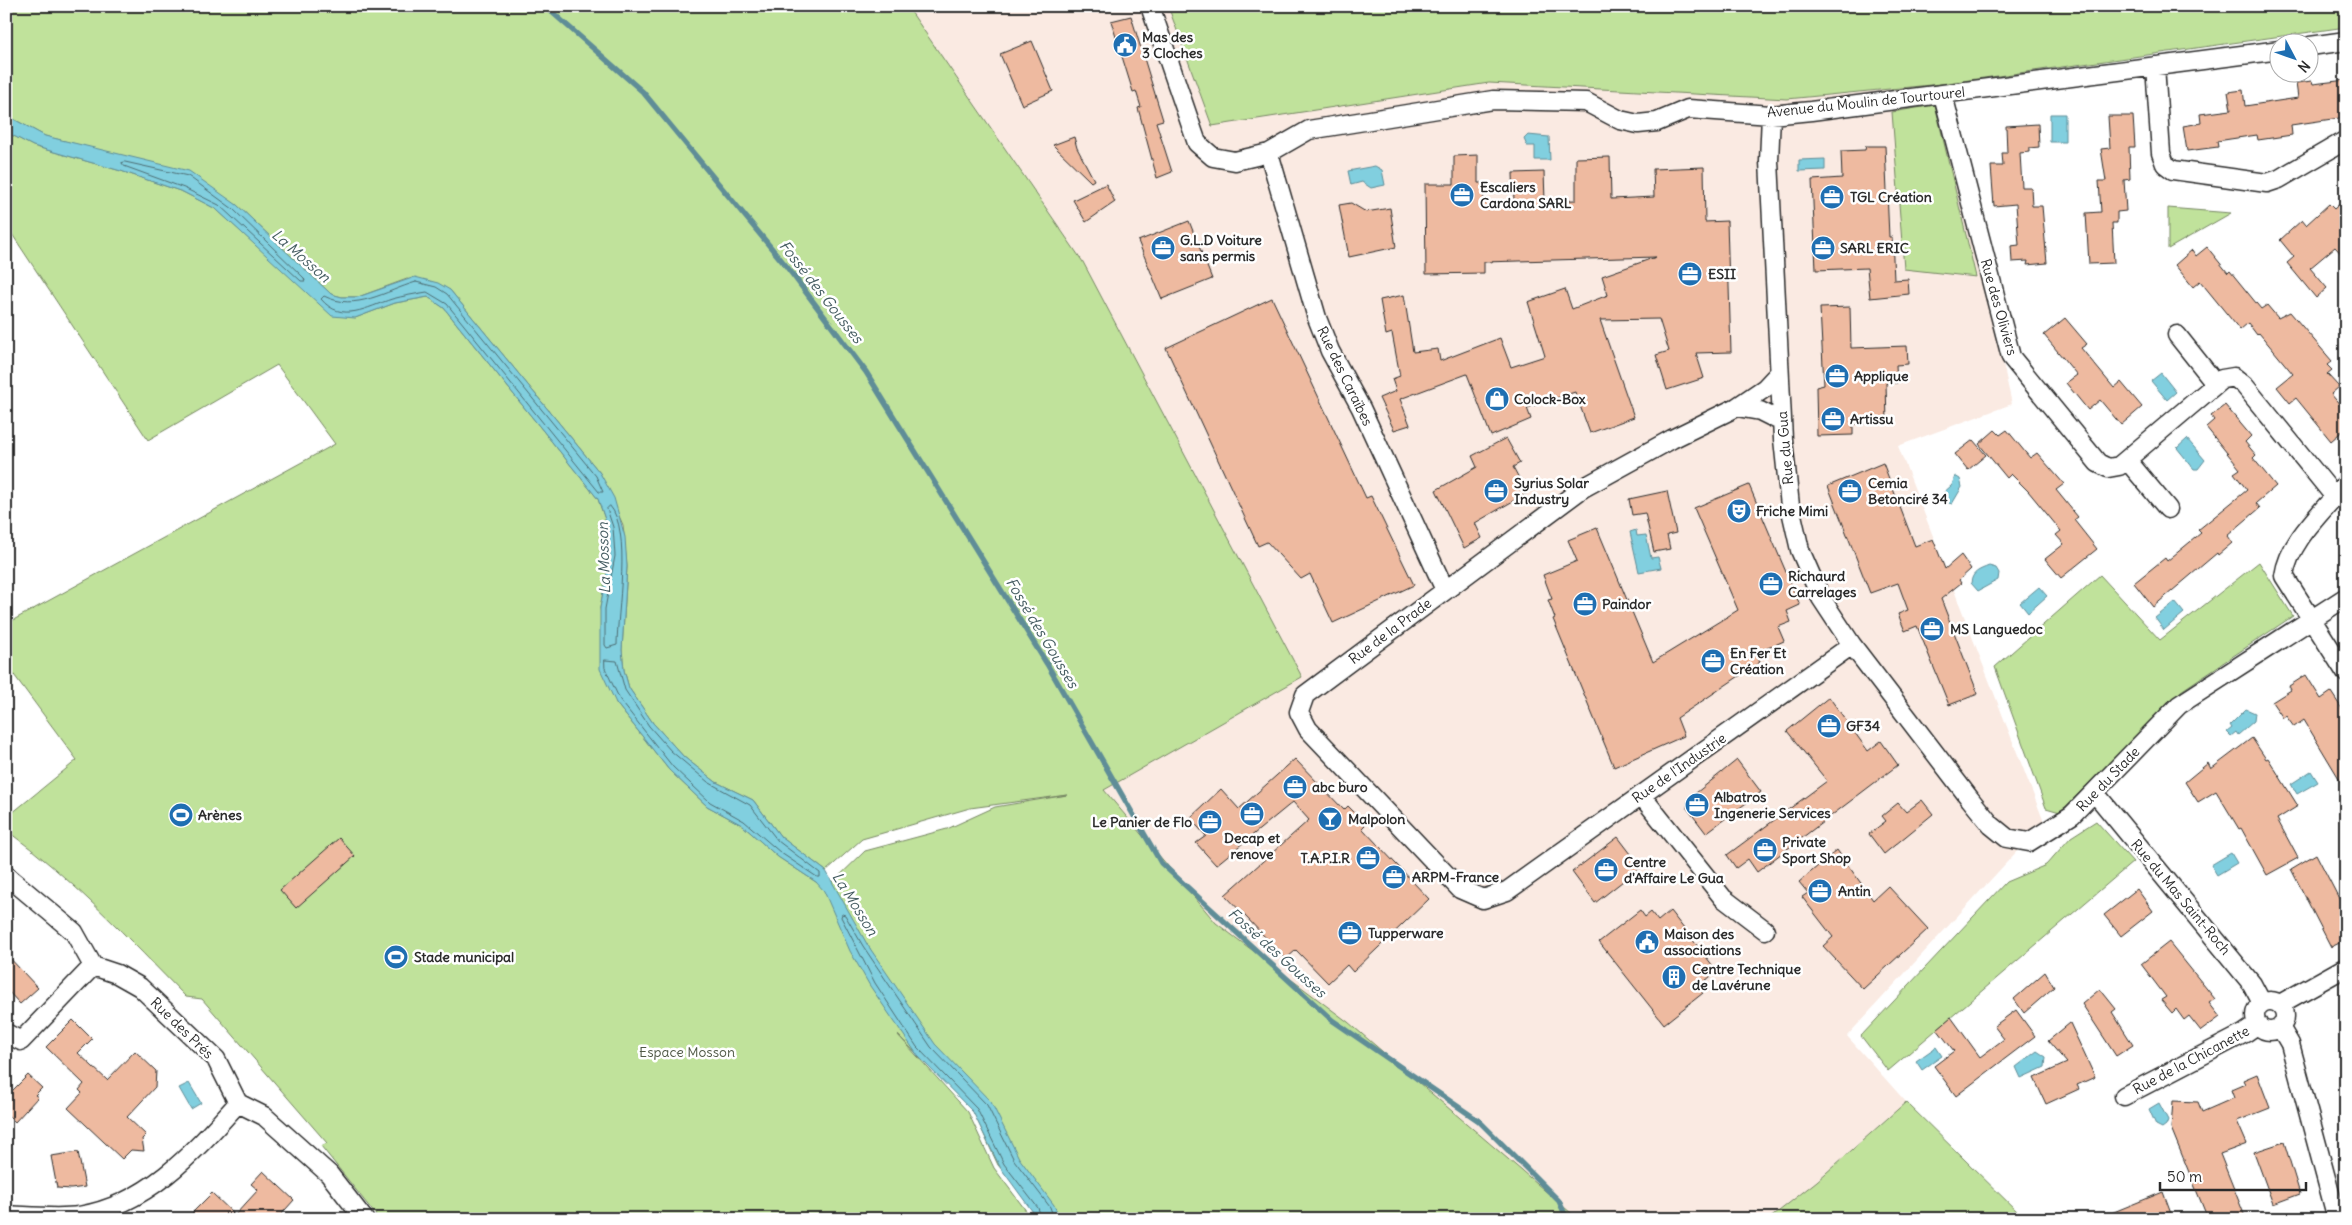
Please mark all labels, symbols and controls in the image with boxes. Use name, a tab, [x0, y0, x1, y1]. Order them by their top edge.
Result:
place label: Mas des 3 Cloches	[1142, 28, 1203, 62]
public building icon: Mas des 3 Cloches	[1112, 32, 1138, 58]
north arrow	[2270, 32, 2320, 82]
text: N	[2294, 57, 2314, 76]
street label: Avenue du Moulin de Tourtourel	[1766, 83, 1966, 121]
place label: Escaliers Cardona SARL	[1480, 178, 1572, 212]
office icon: Escaliers Cardona SARL	[1449, 182, 1475, 208]
office icon: TGL Création	[1819, 184, 1845, 210]
place label: TGL Création	[1850, 188, 1932, 206]
water label: La Mosson	[268, 225, 335, 286]
place label: G.L.D Voiture sans permis	[1180, 231, 1262, 265]
office icon: G.L.D Voiture sans permis	[1150, 235, 1176, 261]
office icon: SARL ERIC	[1810, 235, 1836, 261]
water label: Fossé des Gousses	[775, 236, 868, 348]
place label: SARL ERIC	[1840, 239, 1909, 257]
street label: Rue des Oliviers	[1977, 257, 2021, 357]
office icon: ESII	[1677, 261, 1703, 287]
place label: ESII	[1708, 265, 1736, 283]
street label: Rue des Caraïbes	[1313, 323, 1377, 429]
office icon: Applique	[1824, 363, 1850, 389]
place label: Applique	[1854, 367, 1909, 385]
shop icon: Colock-Box	[1484, 386, 1510, 412]
place label: Colock-Box	[1514, 390, 1586, 408]
office icon: Artissu	[1820, 406, 1846, 432]
street label: Rue du Gua	[1773, 410, 1797, 486]
place label: Artissu	[1850, 410, 1893, 428]
place label: Syrius Solar Industry	[1514, 474, 1589, 508]
place label: Cemia Betonciré 34	[1868, 474, 1948, 508]
office icon: Syrius Solar Industry	[1483, 478, 1509, 504]
office icon: Cemia Betonciré 34	[1837, 478, 1863, 504]
theatre icon: Friche Mimi	[1726, 498, 1752, 524]
place label: Friche Mimi	[1756, 502, 1828, 520]
water label: La Mosson	[593, 522, 614, 594]
place label: Richaurd Carrelages	[1788, 567, 1857, 601]
office icon: Richaurd Carrelages	[1758, 571, 1784, 597]
water label: Fossé des Gousses	[1002, 574, 1083, 692]
office icon: Paindor	[1572, 591, 1598, 617]
street label: Rue de la Prade	[1345, 594, 1435, 668]
place label: Paindor	[1602, 595, 1651, 613]
office icon: MS Languedoc	[1919, 616, 1945, 642]
place label: MS Languedoc	[1950, 620, 2043, 638]
place label: En Fer Et Création	[1730, 644, 1786, 678]
office icon: En Fer Et Création	[1700, 648, 1726, 674]
office icon: GF34	[1816, 713, 1842, 739]
place label: GF34	[1846, 717, 1880, 735]
street label: Rue de l'Industrie	[1629, 729, 1729, 807]
street label: Rue du Stade	[2073, 743, 2143, 815]
office icon: abc buro	[1282, 774, 1308, 800]
place label: abc buro	[1312, 778, 1368, 796]
place label: Albatros Ingenerie Services	[1714, 788, 1831, 822]
office icon: Albatros Ingenerie Services	[1684, 792, 1710, 818]
office icon: Decap et renove	[1239, 801, 1265, 827]
sports icon: Arènes	[168, 802, 194, 828]
place label: Arènes	[198, 806, 242, 824]
bar icon: Malpolon	[1317, 806, 1343, 832]
office icon: Le Panier de Flo	[1197, 809, 1223, 835]
place label: Malpolon	[1348, 810, 1405, 828]
place label: Le Panier de Flo	[1092, 813, 1192, 831]
place label: Decap et renove	[1224, 829, 1280, 863]
place label: Private Sport Shop	[1782, 833, 1851, 867]
street label: Rue du Mas Saint-Roch	[2127, 835, 2235, 959]
office icon: Private Sport Shop	[1752, 837, 1778, 863]
office icon: T.A.P.I.R	[1355, 845, 1381, 871]
place label: T.A.P.I.R	[1301, 849, 1350, 867]
place label: Centre d'Affaire Le Gua	[1624, 853, 1724, 887]
office icon: Centre d'Affaire Le Gua	[1593, 857, 1619, 883]
office icon: ARPM-France	[1381, 864, 1407, 890]
water label: La Mosson	[828, 868, 883, 939]
place label: ARPM-France	[1412, 868, 1500, 886]
office icon: Antin	[1807, 878, 1833, 904]
place label: Antin	[1838, 882, 1871, 900]
water label: Fossé des Gousses	[1224, 904, 1331, 1002]
office icon: Tupperware	[1337, 920, 1363, 946]
place label: Tupperware	[1368, 924, 1444, 942]
place label: Maison des associations	[1664, 925, 1742, 959]
public building icon: Maison des associations	[1634, 929, 1660, 955]
sports icon: Stade municipal	[383, 944, 409, 970]
place label: Stade municipal	[414, 948, 514, 966]
place label: Centre Technique de Lavérune	[1692, 960, 1801, 994]
building icon: Centre Technique de Lavérune	[1661, 964, 1687, 990]
street label: Rue des Prés	[147, 993, 217, 1063]
street label: Rue de la Chicanette	[2130, 1022, 2252, 1098]
park label: Espace Mosson	[639, 1043, 735, 1061]
scale bar	[2160, 1160, 2306, 1192]
text: 50 m	[2167, 1167, 2202, 1186]

